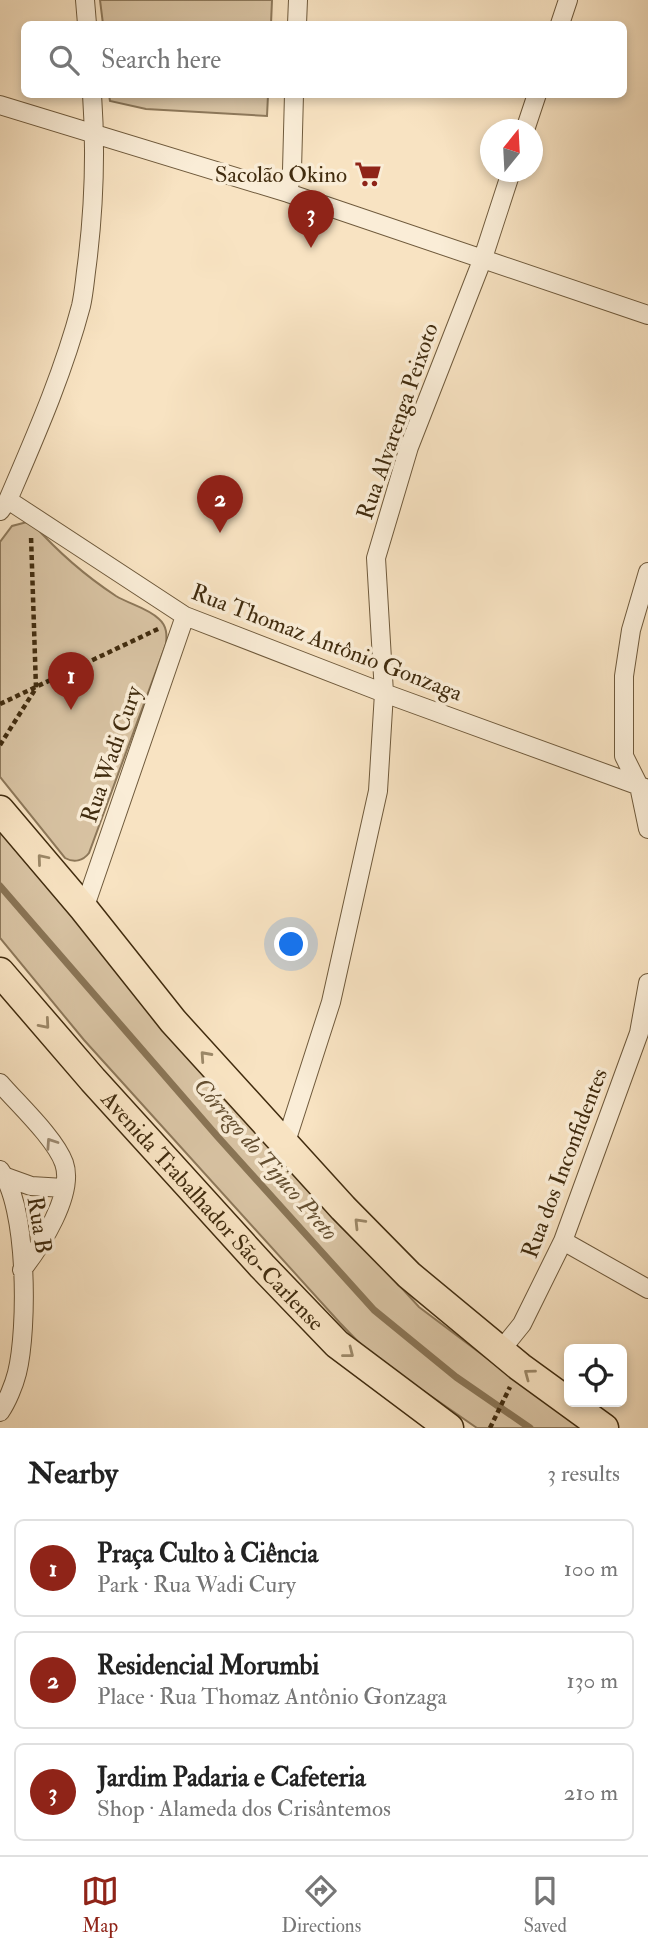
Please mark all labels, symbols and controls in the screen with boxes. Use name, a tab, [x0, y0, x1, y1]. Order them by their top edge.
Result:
search box	[21, 21, 627, 98]
icon: search	[45, 41, 83, 79]
text: Search here	[101, 44, 221, 76]
north arrow	[480, 119, 543, 182]
supermarket icon: Sacolão Okino	[353, 159, 383, 189]
place label: Sacolão Okino	[215, 160, 347, 189]
pin: 3	[288, 190, 334, 248]
street label: Rua Alvarenga Peixoto	[350, 319, 445, 523]
pin: 2	[197, 475, 243, 533]
street label: Rua Thomaz Antônio Gonzaga	[187, 577, 467, 708]
pin: 1	[48, 652, 94, 710]
street label: Rua Wadi Cury	[75, 681, 149, 826]
one-way arrow	[38, 855, 50, 868]
your location	[274, 927, 308, 961]
one-way arrow	[37, 1016, 49, 1029]
one-way arrow	[200, 1051, 213, 1064]
street label: Rua dos Inconfidentes	[515, 1064, 614, 1262]
water label: Córrego do Tijuco Preto	[186, 1071, 345, 1247]
street label: Avenida Trabalhador São-Carlense	[94, 1084, 331, 1337]
one-way arrow	[46, 1138, 59, 1151]
street label: Rua B	[21, 1194, 58, 1256]
one-way arrow	[354, 1218, 367, 1231]
one-way arrow	[341, 1344, 353, 1357]
map controls	[564, 1344, 627, 1407]
button: locate	[564, 1344, 627, 1407]
one-way arrow	[524, 1370, 537, 1382]
text: Nearby	[28, 1455, 118, 1492]
text: 3 results	[547, 1459, 620, 1488]
text: Praça Culto à Ciência	[97, 1538, 318, 1570]
text: 1	[49, 1554, 57, 1583]
text: 100 m	[564, 1554, 618, 1583]
text: Park · Rua Wadi Cury	[97, 1570, 296, 1599]
text: Residencial Morumbi	[97, 1650, 319, 1682]
text: 2	[47, 1666, 59, 1695]
text: 130 m	[566, 1666, 618, 1695]
text: Place · Rua Thomaz Antônio Gonzaga	[97, 1682, 447, 1711]
text: Jardim Padaria e Cafeteria	[97, 1762, 366, 1794]
text: 3	[49, 1778, 57, 1807]
text: 210 m	[564, 1778, 618, 1807]
text: Shop · Alameda dos Crisântemos	[97, 1794, 391, 1823]
tab: Map	[81, 1872, 119, 1938]
tab: Directions	[281, 1872, 361, 1938]
tab: Saved	[523, 1872, 567, 1938]

